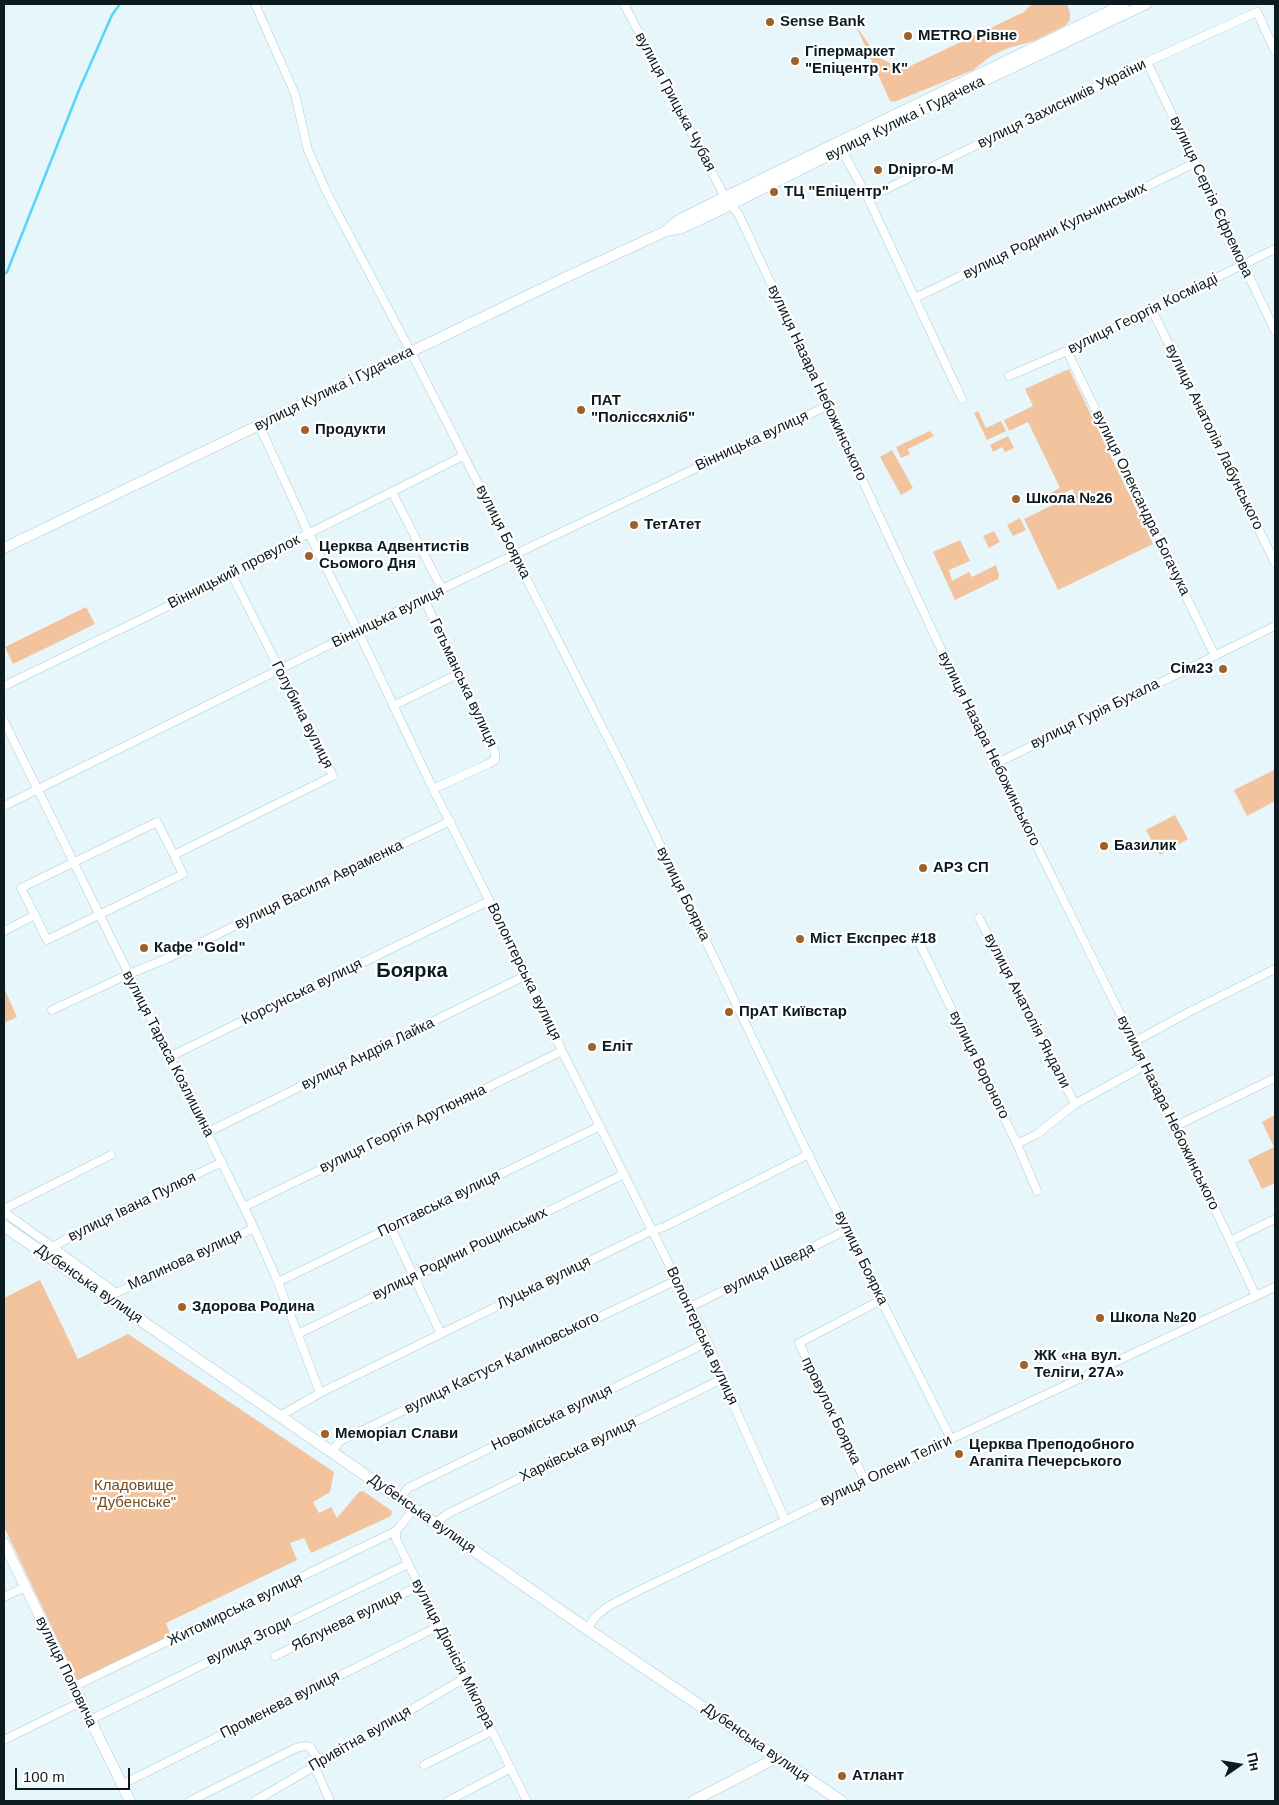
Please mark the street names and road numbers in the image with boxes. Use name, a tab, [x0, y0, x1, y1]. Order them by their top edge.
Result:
street label: вулиця Грицька Чубая	[631, 29, 719, 175]
street label: вулиця Захисників України	[975, 55, 1149, 153]
street label: вулиця Кулика і Гудачека	[822, 73, 988, 165]
street label: вулиця Сергія Єфремова	[1166, 113, 1256, 281]
street label: вулиця Родини Кульчинських	[960, 179, 1150, 283]
street label: вулиця Георгія Косміаді	[1065, 270, 1221, 358]
street label: вулиця Назара Небожинського	[764, 282, 870, 484]
street label: вулиця Анатолія Лабунського	[1161, 341, 1267, 533]
street label: вулиця Кулика і Гудачека	[251, 343, 417, 435]
street label: Вінницька вулиця	[693, 407, 811, 475]
street label: вулиця Олександра Богачука	[1088, 407, 1194, 599]
street label: вулиця Боярка	[472, 482, 534, 582]
street label: Вінницький провулок	[165, 531, 303, 613]
street label: Вінницька вулиця	[329, 582, 447, 652]
street label: Гетьманська вулиця	[425, 616, 501, 750]
street label: вулиця Назара Небожинського	[934, 649, 1044, 849]
street label: Голубина вулиця	[267, 658, 337, 772]
street label: вулиця Гурія Бухала	[1028, 675, 1162, 753]
street label: вулиця Василя Авраменка	[232, 836, 406, 934]
street label: вулиця Боярка	[652, 844, 714, 944]
street label: Волонтерська вулиця	[483, 901, 565, 1043]
street label: вулиця Анатолія Яндали	[980, 930, 1074, 1092]
street label: Корсунська вулиця	[239, 955, 365, 1029]
street label: вулиця Тараса Козлишина	[118, 968, 218, 1140]
street label: вулиця Вороного	[945, 1008, 1013, 1122]
street label: вулиця Назара Небожинського	[1113, 1013, 1223, 1213]
street label: вулиця Андрія Лайка	[299, 1014, 437, 1094]
street label: вулиця Георгія Арутюняна	[317, 1081, 489, 1177]
street label: Полтавська вулиця	[375, 1167, 503, 1241]
street label: вулиця Івана Пулюя	[65, 1168, 199, 1246]
street label: вулиця Родини Рощинських	[370, 1204, 550, 1304]
street label: вулиця Боярка	[830, 1208, 892, 1308]
street label: Малинова вулиця	[125, 1226, 245, 1294]
street label: вулиця Шведа	[720, 1239, 818, 1299]
street label: Дубенська вулиця	[32, 1240, 146, 1328]
street label: Луцька вулиця	[494, 1253, 594, 1313]
street label: Волонтерська вулиця	[662, 1264, 742, 1408]
street label: вулиця Кастуся Калиновського	[402, 1308, 602, 1418]
street label: провулок Боярка	[797, 1354, 865, 1468]
street label: Новоміська вулиця	[489, 1381, 615, 1455]
street label: Харківська вулиця	[517, 1414, 639, 1486]
street label: вулиця Олени Теліги	[817, 1431, 955, 1511]
street label: Дубенська вулиця	[365, 1470, 479, 1558]
street label: Житомирська вулиця	[165, 1570, 305, 1650]
street label: вулиця Діонісія Міклера	[407, 1576, 499, 1732]
street label: Яблунева вулиця	[289, 1586, 405, 1656]
street label: вулиця Згоди	[204, 1613, 294, 1669]
street label: вулиця Поповича	[31, 1614, 101, 1730]
street label: Променева вулиця	[217, 1667, 343, 1743]
street label: Дубенська вулиця	[699, 1699, 813, 1787]
street label: Привітна вулиця	[306, 1702, 414, 1776]

